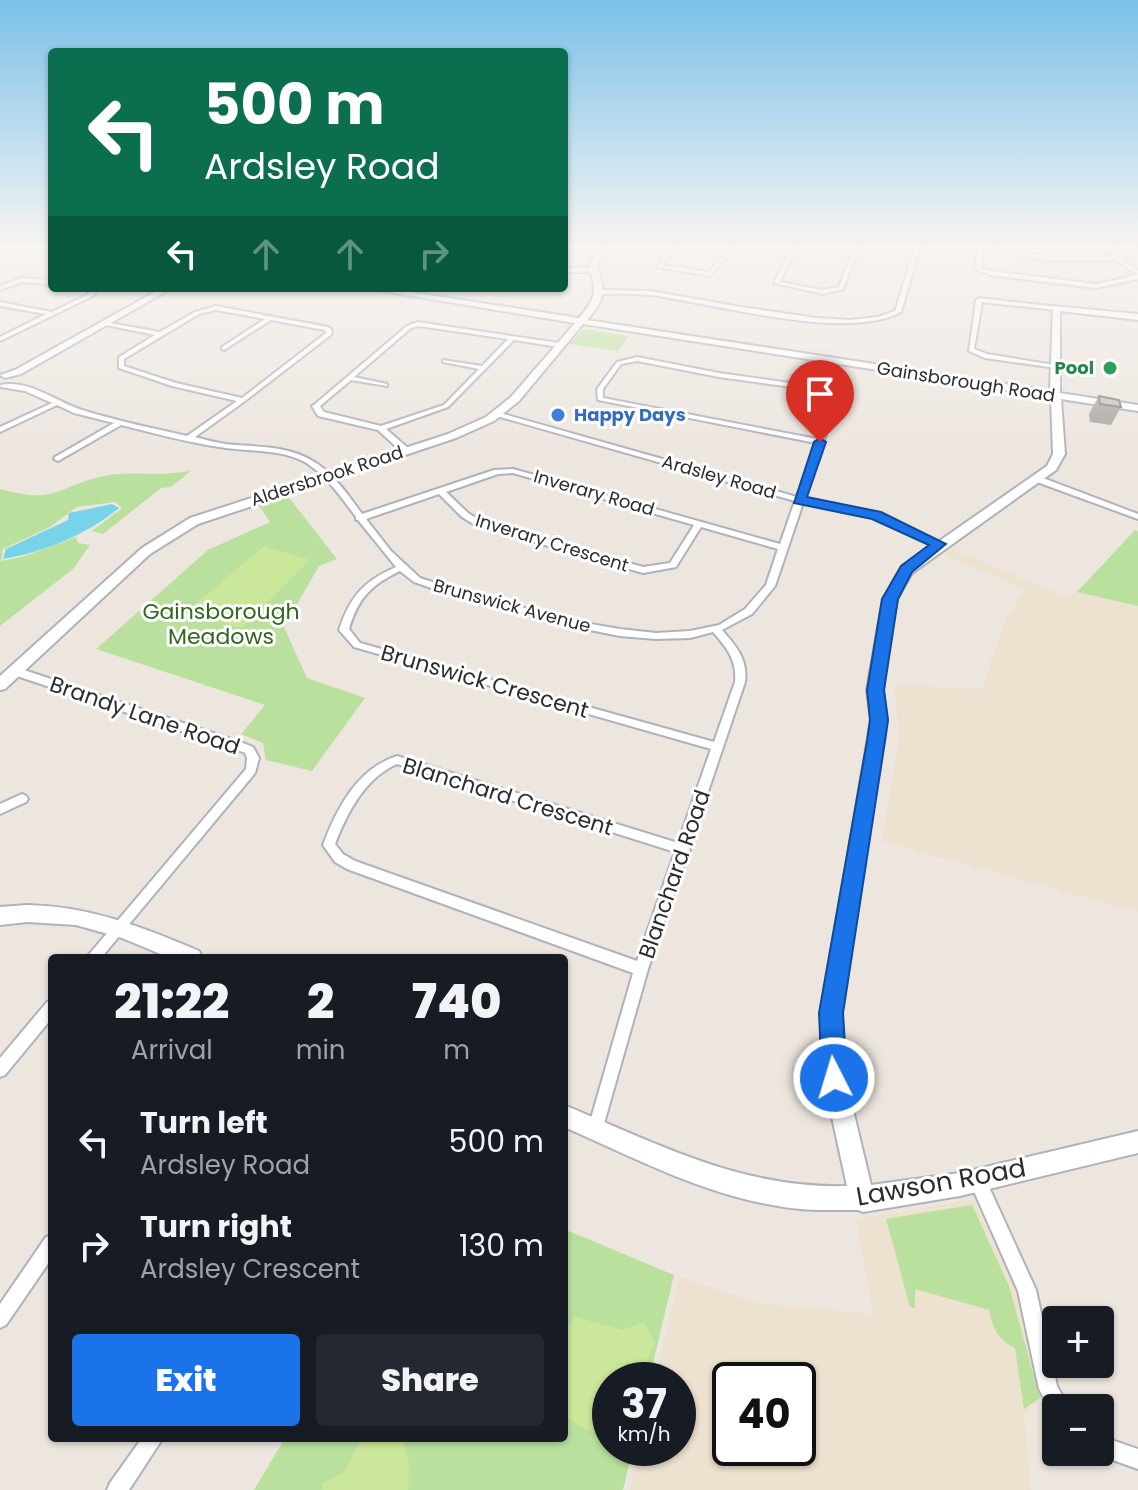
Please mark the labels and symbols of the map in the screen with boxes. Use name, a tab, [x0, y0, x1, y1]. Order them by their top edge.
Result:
street label: Gainsborough Road	[875, 355, 1057, 408]
place label: Pool	[1055, 355, 1094, 380]
marker: Pool	[1101, 359, 1119, 377]
pin	[786, 360, 854, 442]
place label: Happy Days	[574, 402, 686, 427]
marker: Happy Days	[549, 406, 567, 424]
street label: Aldersbrook Road	[247, 439, 406, 512]
street label: Ardsley Road	[659, 448, 779, 505]
street label: Inverary Road	[531, 463, 657, 522]
street label: Inverary Crescent	[472, 507, 632, 578]
street label: Brunswick Avenue	[431, 572, 594, 639]
park label: Gainsborough Meadows	[142, 596, 300, 652]
street label: Brunswick Crescent	[377, 637, 592, 726]
street label: Brandy Lane Road	[46, 668, 244, 763]
street label: Blanchard Crescent	[399, 750, 617, 843]
street label: Blanchard Road	[631, 786, 718, 963]
position arrow	[792, 1036, 876, 1120]
street label: Lawson Road	[853, 1149, 1029, 1215]
speed limit sign: 40	[712, 1362, 816, 1466]

